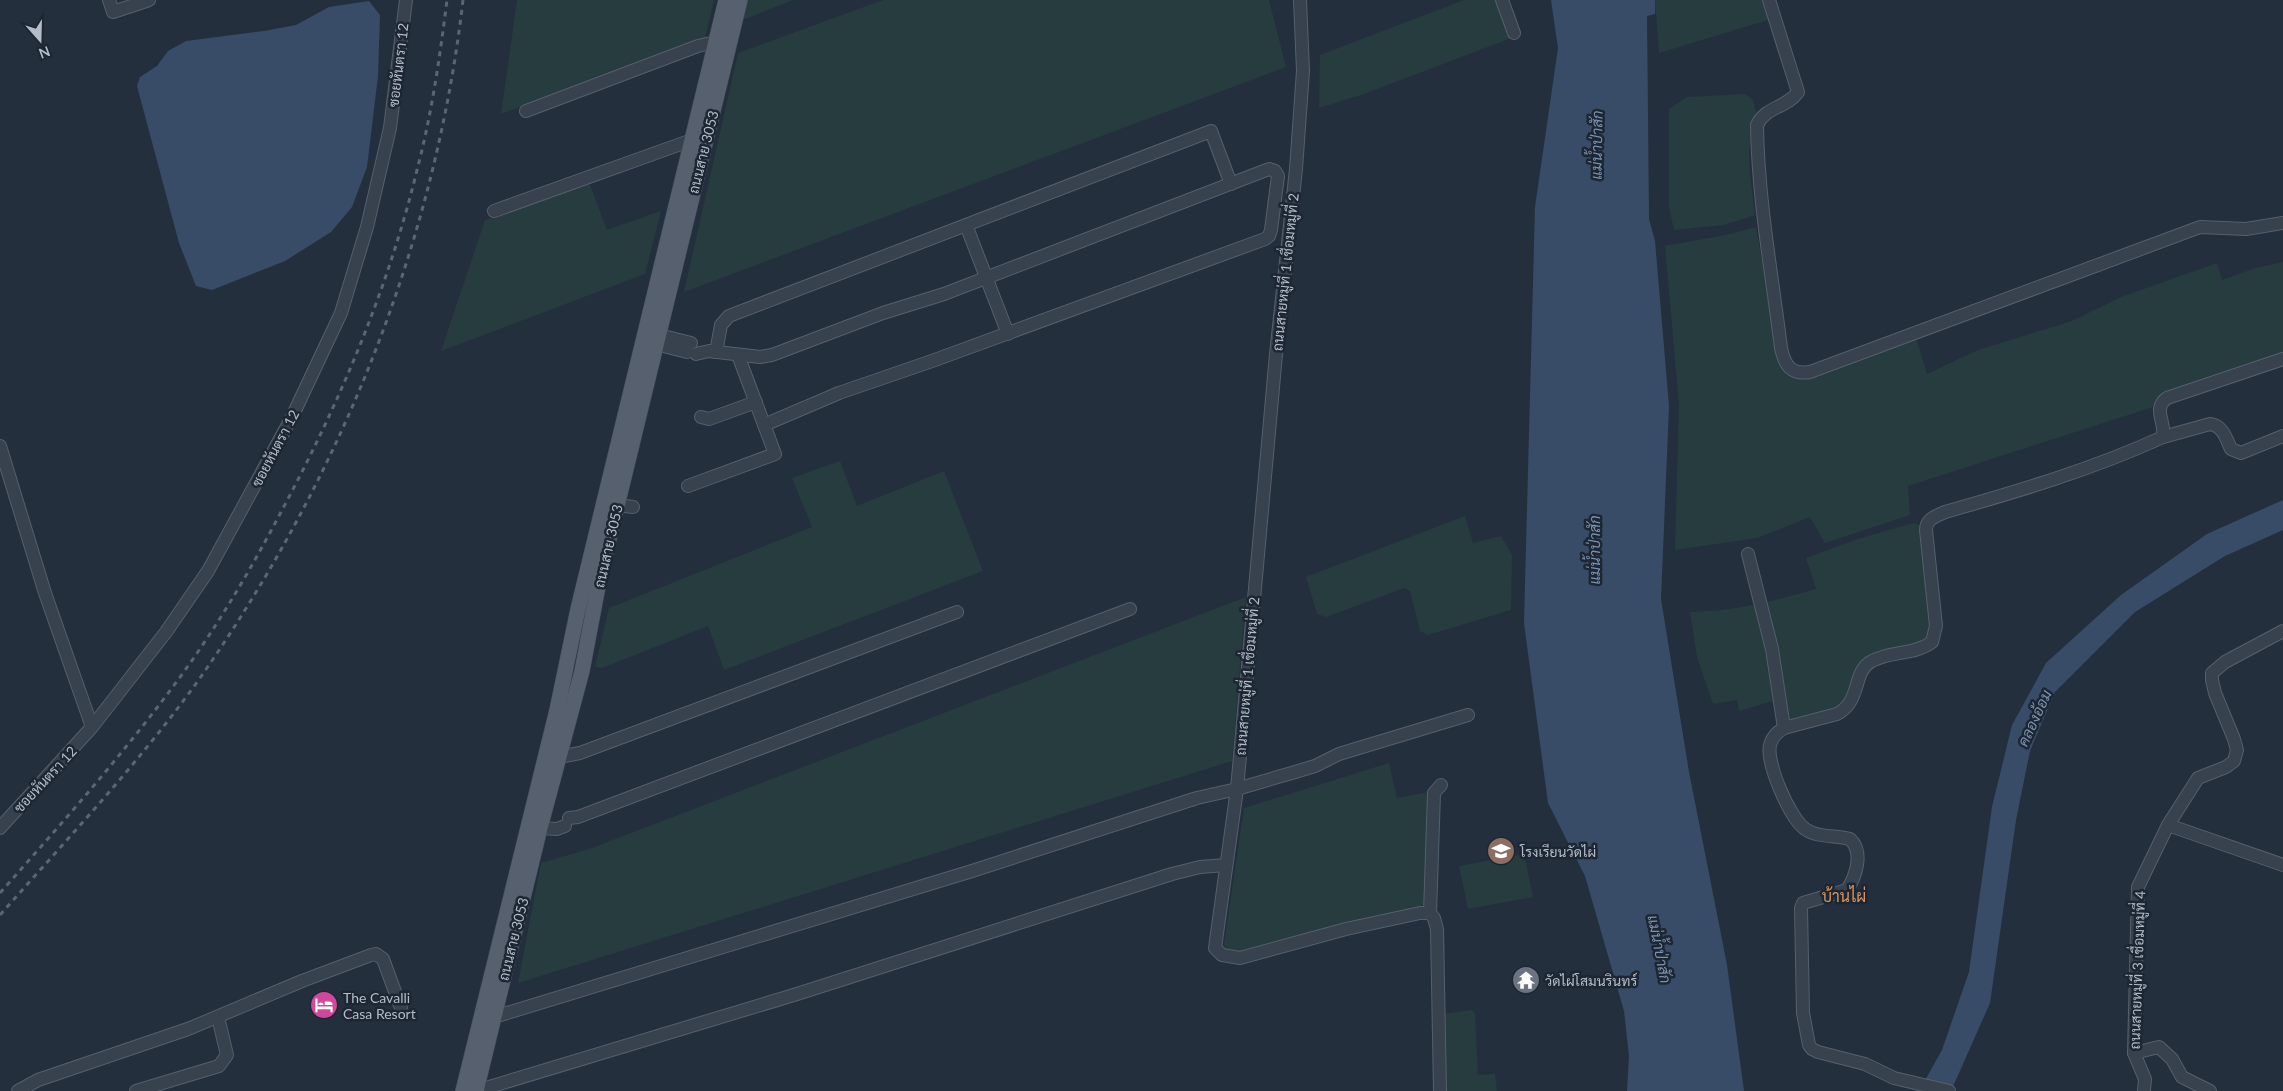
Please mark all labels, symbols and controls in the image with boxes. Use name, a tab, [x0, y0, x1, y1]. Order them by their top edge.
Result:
north arrow	[15, 15, 65, 65]
street label: ซอยหันตรา 12	[384, 22, 412, 108]
text: N	[37, 43, 53, 63]
street label: ถนนสาย 3053	[684, 109, 722, 195]
water label: แม่น้ำป่าสัก	[1583, 110, 1606, 180]
street label: ถนนสายหมู่ที่ 1 เชื่อมหมู่ที่ 2	[1265, 192, 1304, 352]
street label: ซอยหันตรา 12	[248, 407, 302, 489]
street label: ถนนสาย 3053	[590, 503, 626, 589]
water label: แม่น้ำป่าสัก	[1582, 515, 1603, 585]
street label: ถนนสายหมู่ที่ 1 เชื่อมหมู่ที่ 2	[1229, 596, 1264, 756]
water label: คลองอ้อม	[2013, 687, 2055, 749]
street label: ซอยหันตรา 12	[10, 742, 80, 816]
school or university icon: โรงเรียนวัดไผ่	[1486, 836, 1516, 866]
place label: โรงเรียนวัดไผ่	[1519, 843, 1596, 860]
district label: บ้านไผ่	[1822, 885, 1866, 905]
street label: ถนนสายหมู่ที่ 3 เชื่อมหมู่ที่ 4	[2123, 890, 2150, 1050]
street label: ถนนสาย 3053	[494, 896, 532, 982]
water label: แม่น้ำป่าสัก	[1645, 913, 1678, 985]
temple icon: วัดไผ่โสมนรินทร์	[1511, 965, 1541, 995]
place label: วัดไผ่โสมนรินทร์	[1545, 972, 1637, 989]
place label: The Cavalli Casa Resort	[343, 989, 416, 1022]
hotel icon: The Cavalli Casa Resort	[309, 990, 339, 1020]

